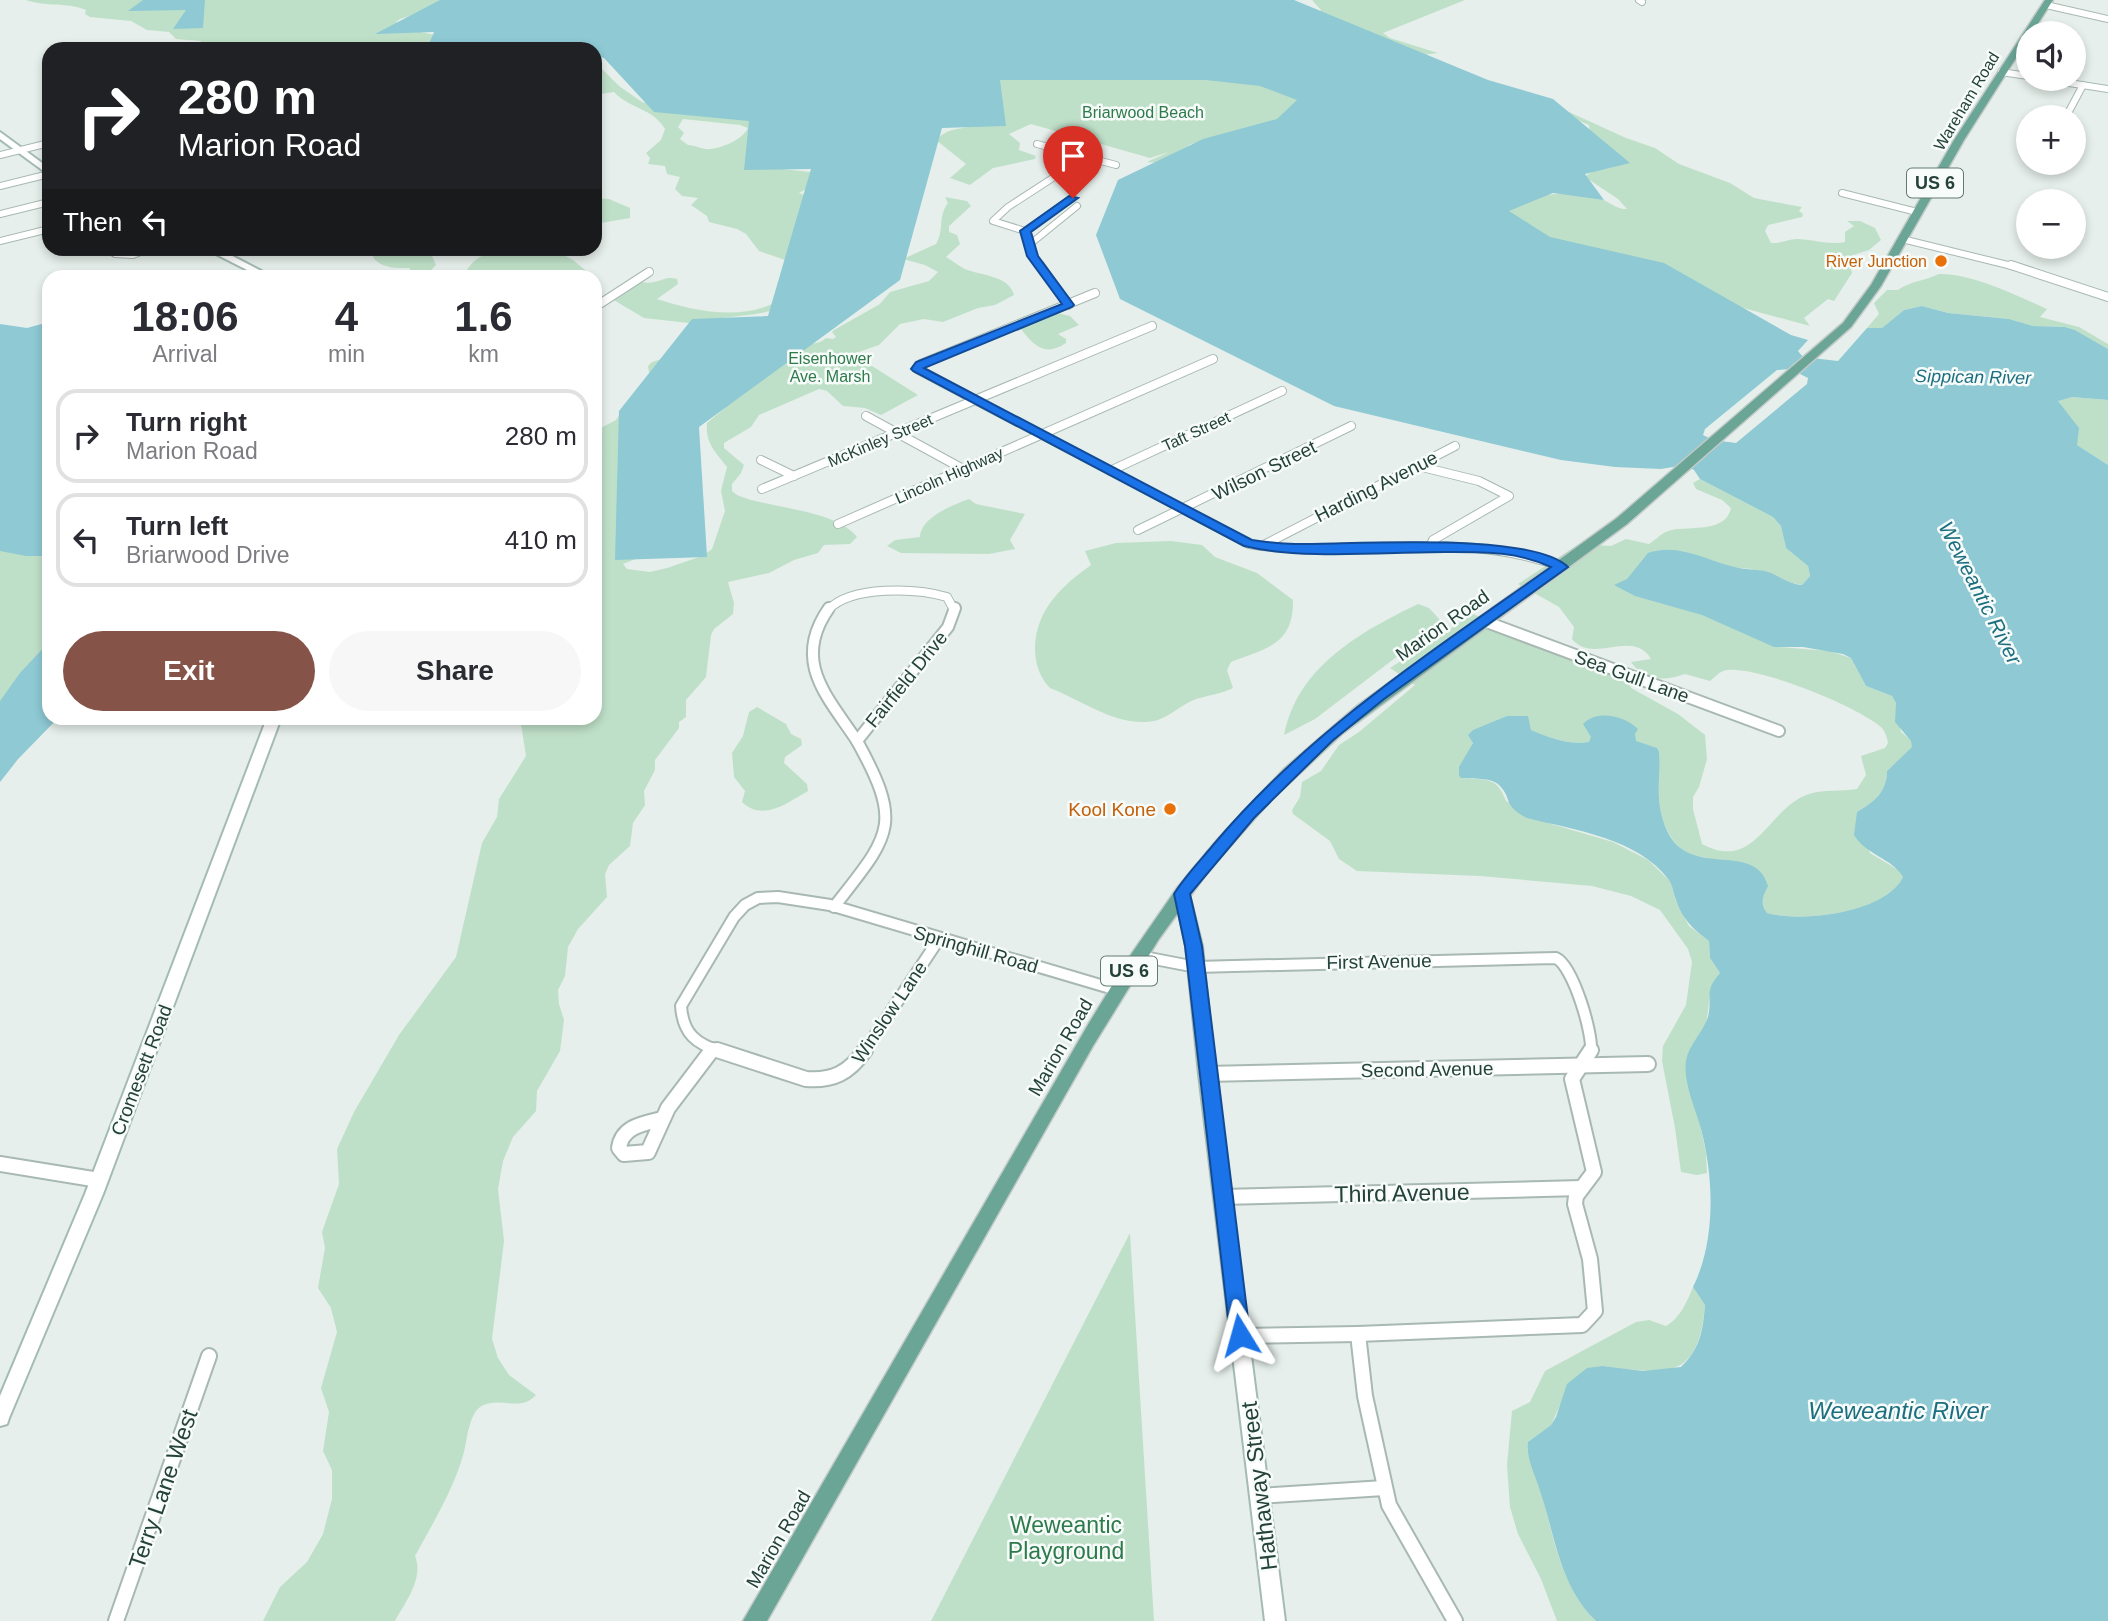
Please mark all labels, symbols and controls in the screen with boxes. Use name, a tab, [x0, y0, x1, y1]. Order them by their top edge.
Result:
map controls	[2016, 21, 2086, 259]
button: sound	[2016, 21, 2086, 91]
street label: Wareham Road	[1930, 49, 2002, 153]
icon: right	[63, 70, 154, 161]
text: 280 m	[178, 70, 317, 124]
park label: Briarwood Beach	[1082, 104, 1204, 121]
button: +	[2016, 105, 2086, 175]
pin	[1043, 126, 1103, 198]
text: Marion Road	[178, 127, 361, 163]
icon: arrive	[1054, 137, 1092, 175]
road number: US 6	[1907, 168, 1963, 198]
button: −	[2016, 189, 2086, 259]
icon: left	[136, 203, 174, 241]
text: Then	[63, 207, 122, 237]
place label: River Junction	[1826, 253, 1927, 270]
marker: River Junction	[1933, 253, 1949, 269]
text: 18:06	[131, 293, 239, 340]
text: 4	[335, 293, 358, 340]
text: 1.6	[454, 293, 513, 340]
text: Arrival	[152, 341, 218, 367]
text: min	[328, 341, 365, 367]
text: km	[468, 341, 499, 367]
park label: Eisenhower Ave. Marsh	[788, 350, 872, 385]
water label: Sippican River	[1915, 366, 2032, 388]
text: Turn right	[126, 407, 247, 437]
street label: Taft Street	[1160, 408, 1233, 455]
street label: McKinley Street	[825, 411, 936, 470]
icon: right	[67, 417, 105, 455]
text: 280 m	[505, 421, 577, 451]
street label: Wilson Street	[1209, 436, 1320, 505]
text: Marion Road	[126, 438, 258, 464]
street label: Lincoln Highway	[893, 444, 1006, 507]
street label: Harding Avenue	[1311, 446, 1441, 526]
text: Turn left	[126, 511, 228, 541]
water label: Weweantic River	[1935, 518, 2027, 669]
icon: left	[67, 521, 105, 559]
text: 410 m	[505, 525, 577, 555]
text: Briarwood Drive	[126, 542, 290, 568]
street label: Marion Road	[1392, 586, 1493, 665]
street label: Fairfield Drive	[861, 627, 951, 731]
button: Exit	[63, 631, 315, 711]
button: Share	[329, 631, 581, 711]
street label: Sea Gull Lane	[1572, 646, 1692, 707]
place label: Kool Kone	[1068, 799, 1156, 820]
marker: Kool Kone	[1162, 801, 1178, 817]
street label: Springhill Road	[911, 922, 1041, 977]
street label: First Avenue	[1326, 950, 1432, 973]
road number: US 6	[1101, 956, 1157, 986]
street label: Winslow Lane	[848, 957, 931, 1067]
street label: Marion Road	[1024, 995, 1097, 1100]
street label: Cromesett Road	[107, 1002, 176, 1139]
street label: Second Avenue	[1360, 1058, 1494, 1081]
street label: Third Avenue	[1334, 1179, 1470, 1207]
position arrow	[1203, 1298, 1277, 1372]
water label: Weweantic River	[1808, 1397, 1989, 1424]
street label: Hathaway Street	[1236, 1399, 1282, 1572]
street label: Terry Lane West	[124, 1405, 203, 1572]
street label: Marion Road	[742, 1487, 815, 1592]
park label: Weweantic Playground	[1008, 1512, 1124, 1564]

